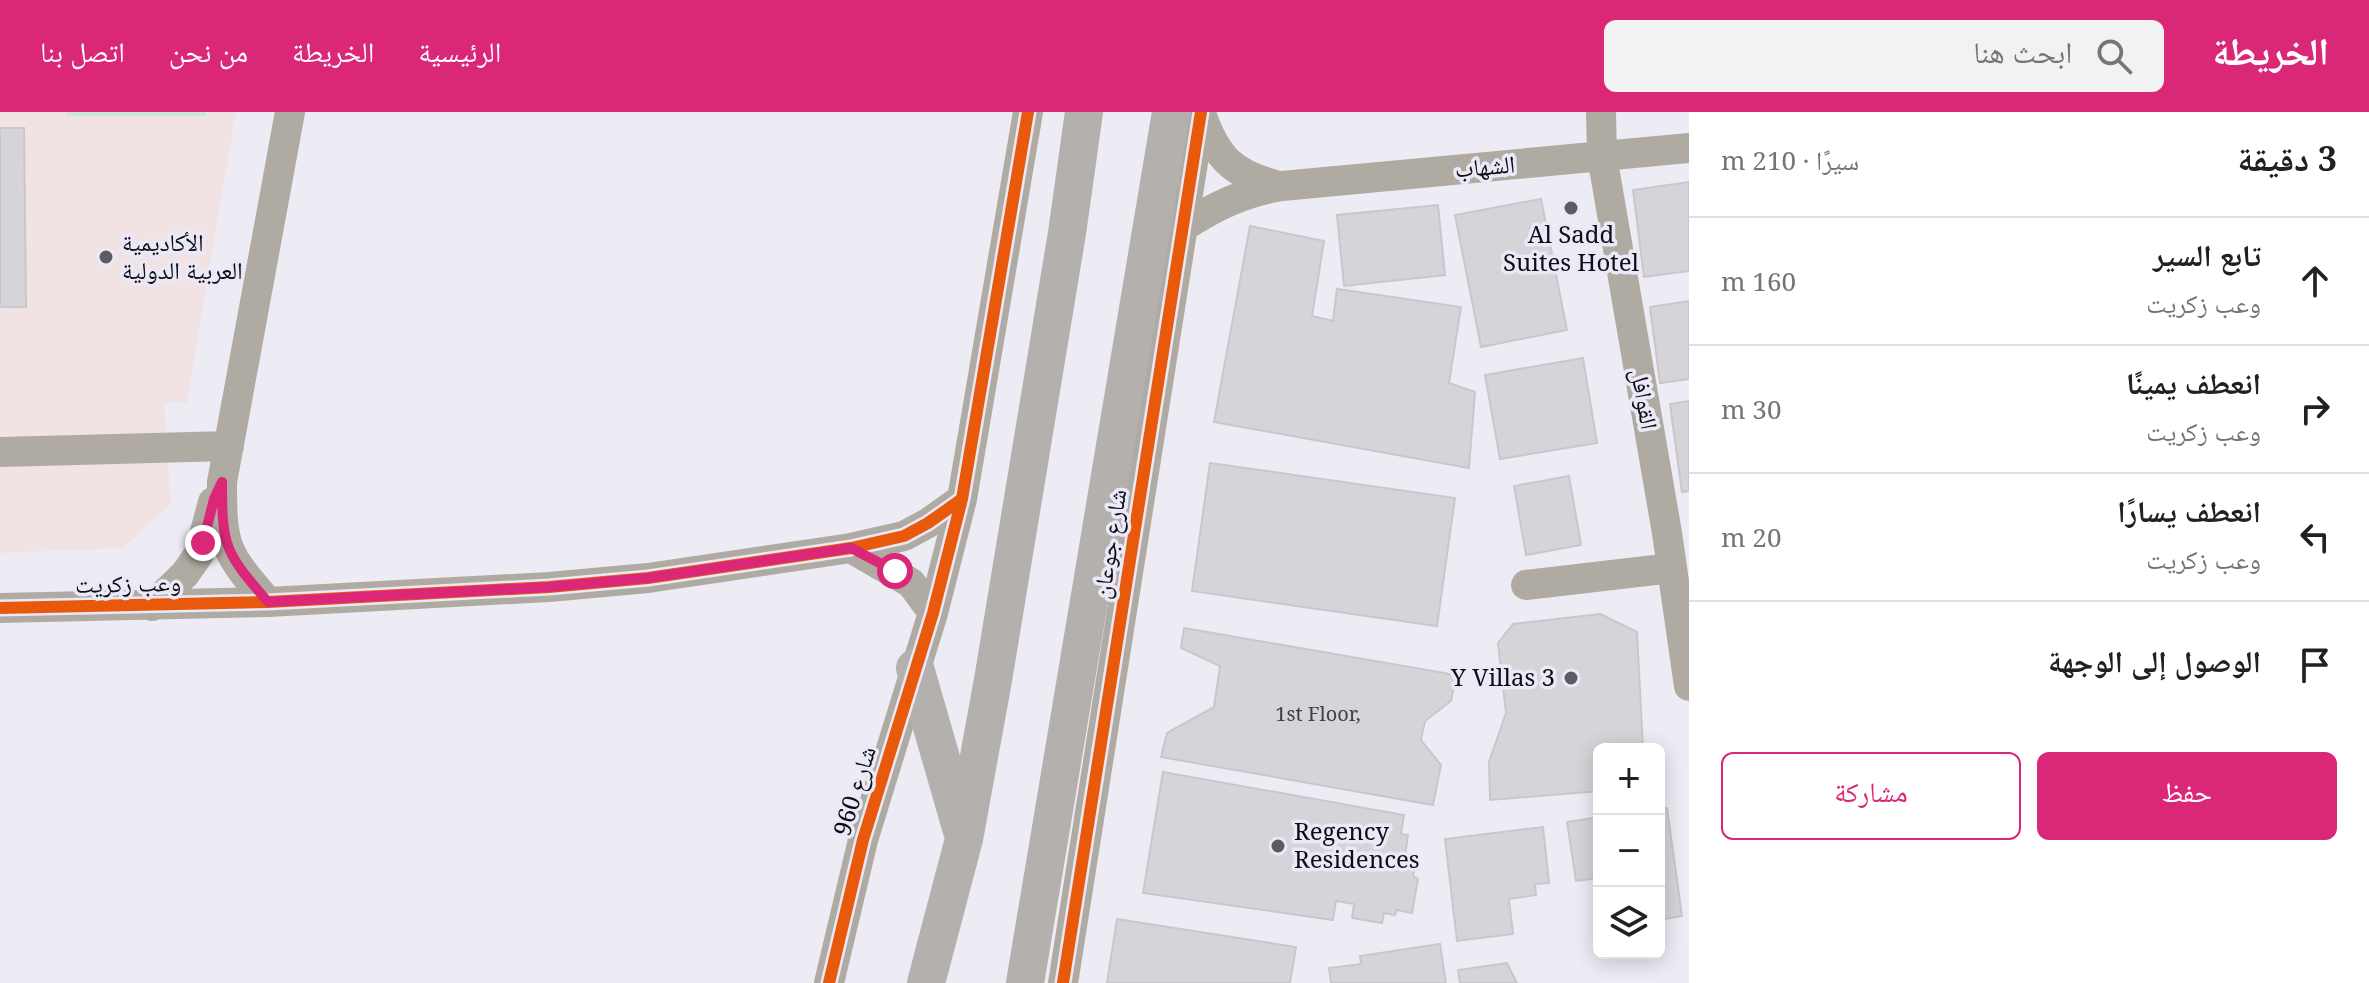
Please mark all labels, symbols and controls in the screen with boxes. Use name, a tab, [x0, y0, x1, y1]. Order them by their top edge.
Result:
search box	[1604, 20, 2164, 92]
text: الخريطة	[2212, 24, 2329, 76]
text: ابحث هنا	[1973, 31, 2072, 72]
text: اتصل بنا	[40, 32, 125, 70]
text: من نحن	[169, 32, 248, 70]
text: الخريطة	[292, 32, 374, 70]
text: الرئيسية	[418, 32, 501, 70]
icon: search	[2092, 34, 2136, 78]
text: 3 دقيقة	[2238, 135, 2337, 181]
text: سيرًا · 210 m	[1721, 142, 1859, 178]
street label: الشهاب	[1453, 146, 1516, 185]
marker: Al Sadd Suites Hotel	[1562, 199, 1580, 217]
place label: Al Sadd Suites Hotel	[1503, 217, 1640, 278]
place label: الأكاديمية العربية الدولية	[122, 225, 243, 286]
text: تابع السير	[2153, 234, 2261, 275]
marker: الأكاديمية العربية الدولية	[97, 248, 115, 266]
icon: ahead	[2293, 259, 2337, 303]
text: 160 m	[1721, 263, 1796, 299]
text: وعب زكريت	[2146, 285, 2261, 321]
text: انعطف يمينًا	[2126, 362, 2261, 403]
street label: القوافل	[1624, 366, 1667, 432]
icon: right	[2293, 387, 2337, 431]
text: 30 m	[1721, 391, 1781, 427]
text: وعب زكريت	[2146, 413, 2261, 449]
street label: شارع جوعان	[1084, 487, 1133, 601]
text: انعطف يسارًا	[2117, 490, 2261, 531]
icon: left	[2293, 515, 2337, 559]
text: 20 m	[1721, 519, 1781, 555]
route end	[185, 525, 221, 561]
text: وعب زكريت	[2146, 541, 2261, 577]
route start	[877, 553, 913, 589]
street label: وعب زكريت	[75, 565, 181, 600]
text: الوصول إلى الوجهة	[2048, 640, 2261, 681]
icon: arrive	[2293, 643, 2337, 687]
place label: Y Villas 3	[1450, 660, 1555, 693]
marker: Y Villas 3	[1562, 669, 1580, 687]
house number: 1st Floor,	[1275, 700, 1361, 727]
street label: شارع 960	[824, 742, 883, 839]
map controls	[1593, 743, 1665, 959]
button: +	[1593, 743, 1665, 815]
button: مشاركة	[1721, 752, 2021, 840]
button: حفظ	[2037, 752, 2337, 840]
place label: Regency Residences	[1294, 814, 1420, 875]
button: −	[1593, 815, 1665, 887]
marker: Regency Residences	[1269, 837, 1287, 855]
button: layers	[1593, 887, 1665, 959]

